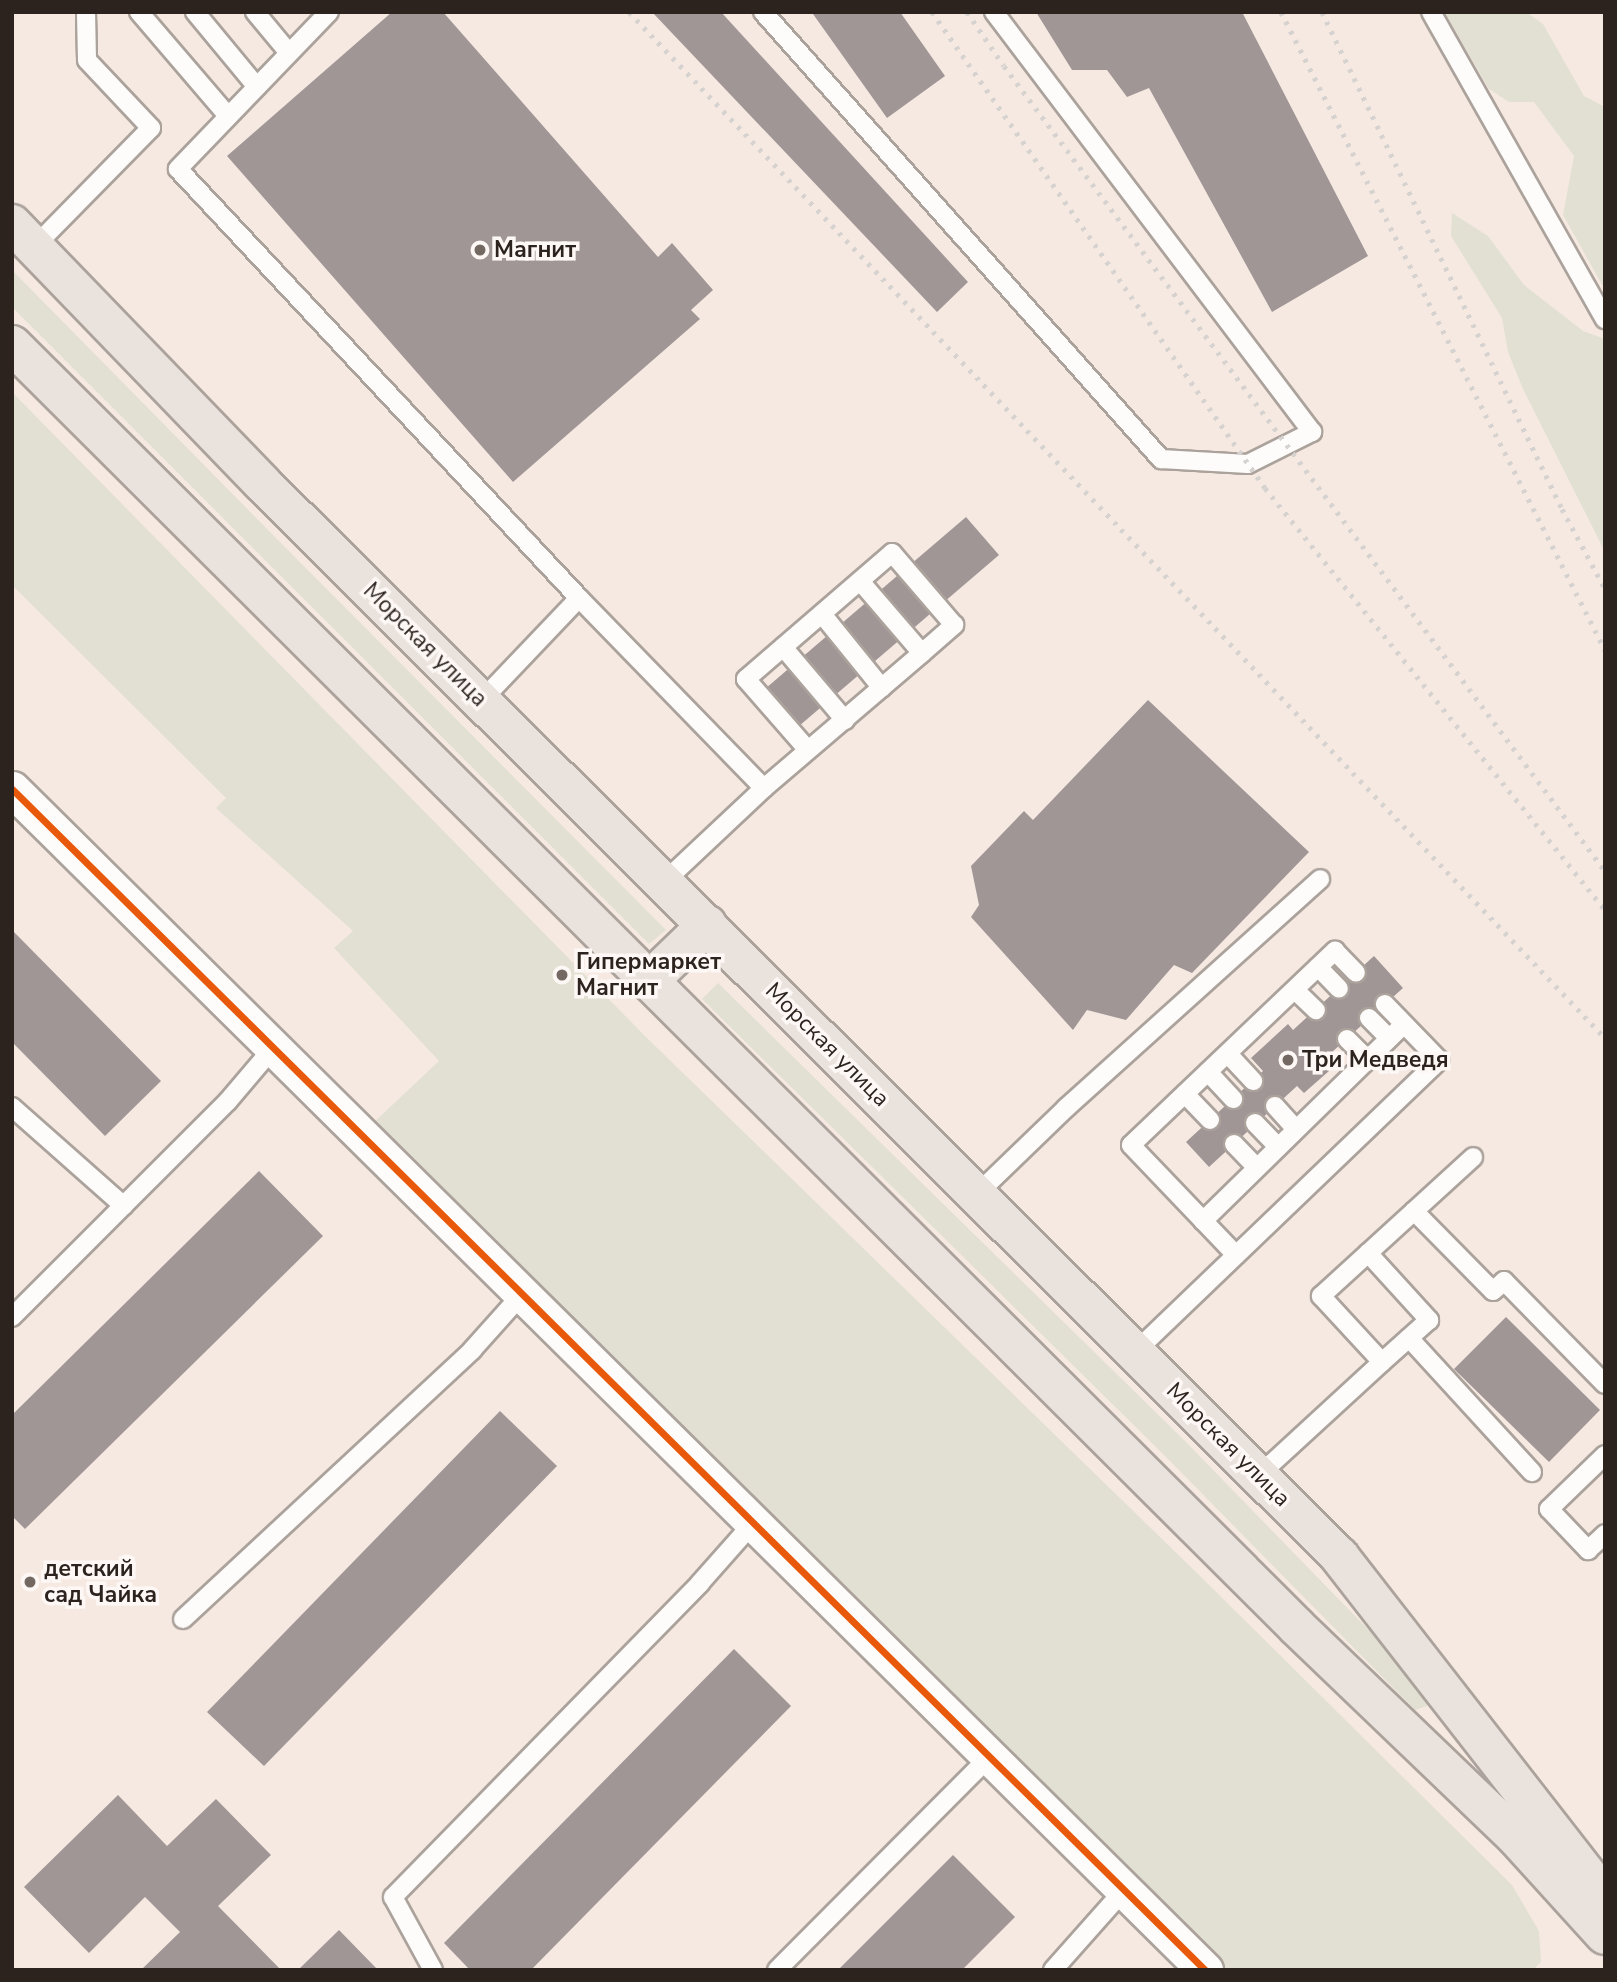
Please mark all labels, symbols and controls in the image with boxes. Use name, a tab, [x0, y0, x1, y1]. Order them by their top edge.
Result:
place label: Магнит	[494, 236, 576, 264]
marker: Магнит	[472, 242, 488, 258]
street label: Морская улица	[357, 577, 493, 713]
place label: Гипермаркет Магнит	[576, 948, 721, 1002]
marker: Гипермаркет Магнит	[554, 967, 570, 983]
street label: Морская улица	[759, 977, 895, 1113]
place label: Три Медведя	[1302, 1046, 1449, 1074]
marker: Три Медведя	[1280, 1052, 1296, 1068]
street label: Морская улица	[1160, 1377, 1296, 1513]
place label: детский сад Чайка	[44, 1555, 157, 1609]
marker: детский сад Чайка	[22, 1574, 38, 1590]

